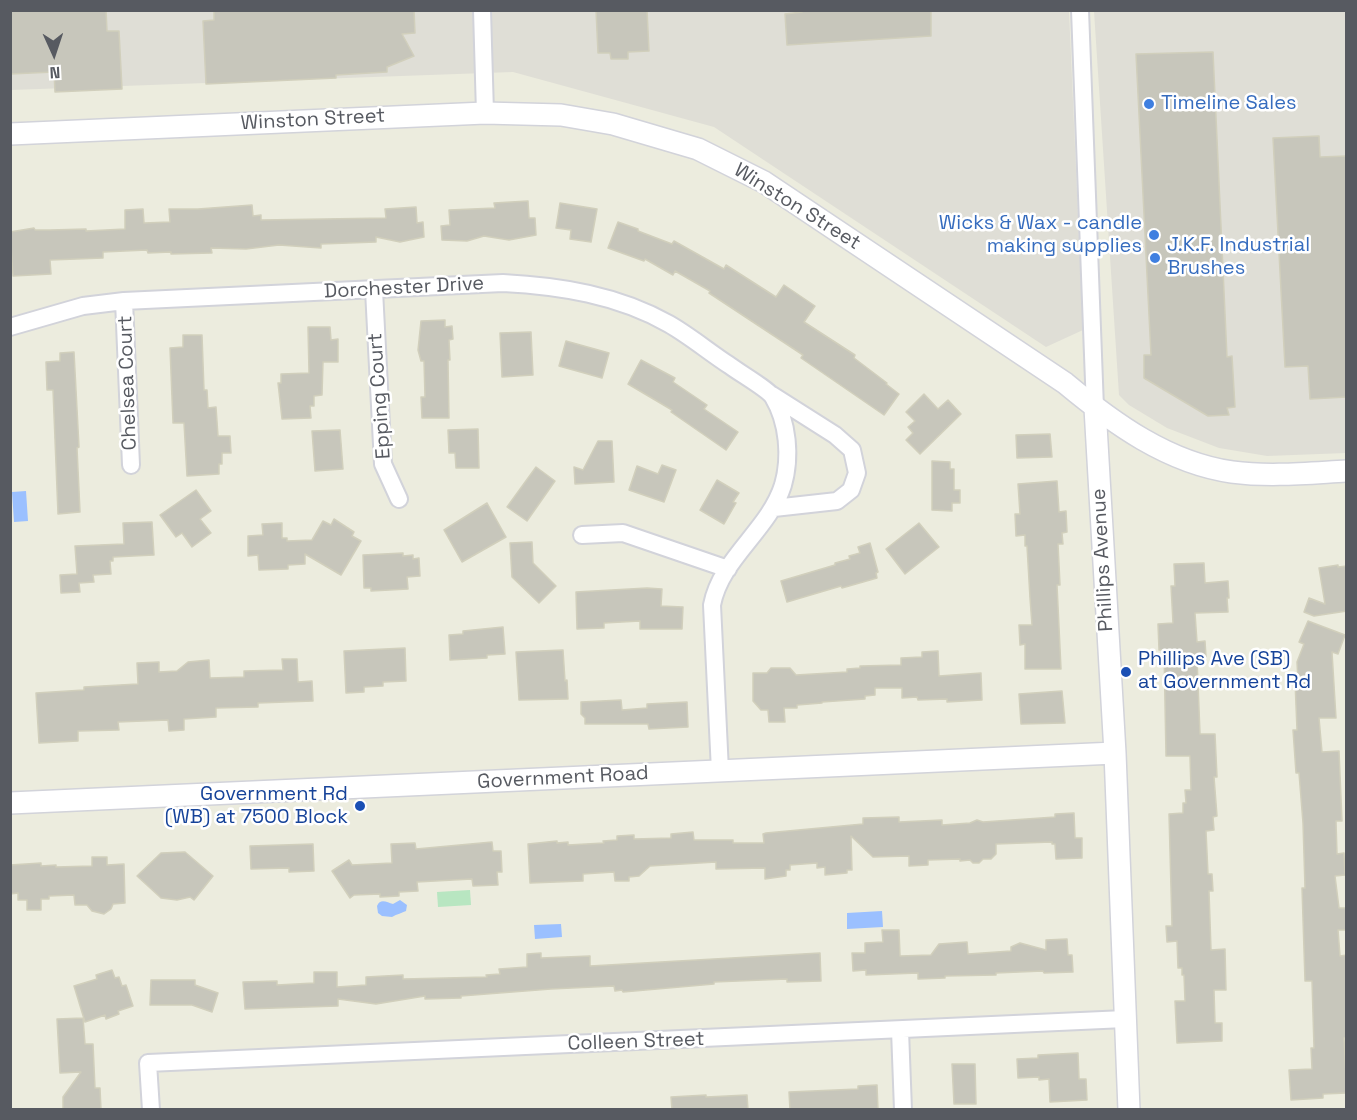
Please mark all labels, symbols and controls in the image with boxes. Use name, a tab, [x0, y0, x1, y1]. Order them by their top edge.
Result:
north arrow	[24, 24, 84, 84]
text: N	[49, 62, 61, 83]
place label: Timeline Sales	[1161, 92, 1297, 116]
marker: Timeline Sales	[1142, 97, 1156, 111]
street label: Winston Street	[240, 104, 386, 136]
street label: Winston Street	[729, 158, 865, 256]
place label: Wicks & Wax - candle making supplies	[939, 212, 1142, 259]
marker: Wicks & Wax - candle making supplies	[1147, 228, 1161, 242]
place label: J.K.F. Industrial Brushes	[1167, 234, 1310, 281]
marker: J.K.F. Industrial Brushes	[1148, 251, 1162, 265]
street label: Dorchester Drive	[323, 272, 485, 304]
street label: Chelsea Court	[114, 315, 142, 451]
street label: Epping Court	[364, 332, 396, 460]
street label: Phillips Avenue	[1087, 488, 1119, 632]
place label: Phillips Ave (SB) at Government Rd	[1138, 648, 1311, 695]
marker: Phillips Ave (SB) at Government Rd	[1119, 665, 1133, 679]
street label: Government Road	[477, 762, 649, 794]
place label: Government Rd (WB) at 7500 Block	[165, 783, 348, 830]
marker: Government Rd (WB) at 7500 Block	[353, 799, 367, 813]
street label: Colleen Street	[567, 1028, 705, 1056]

